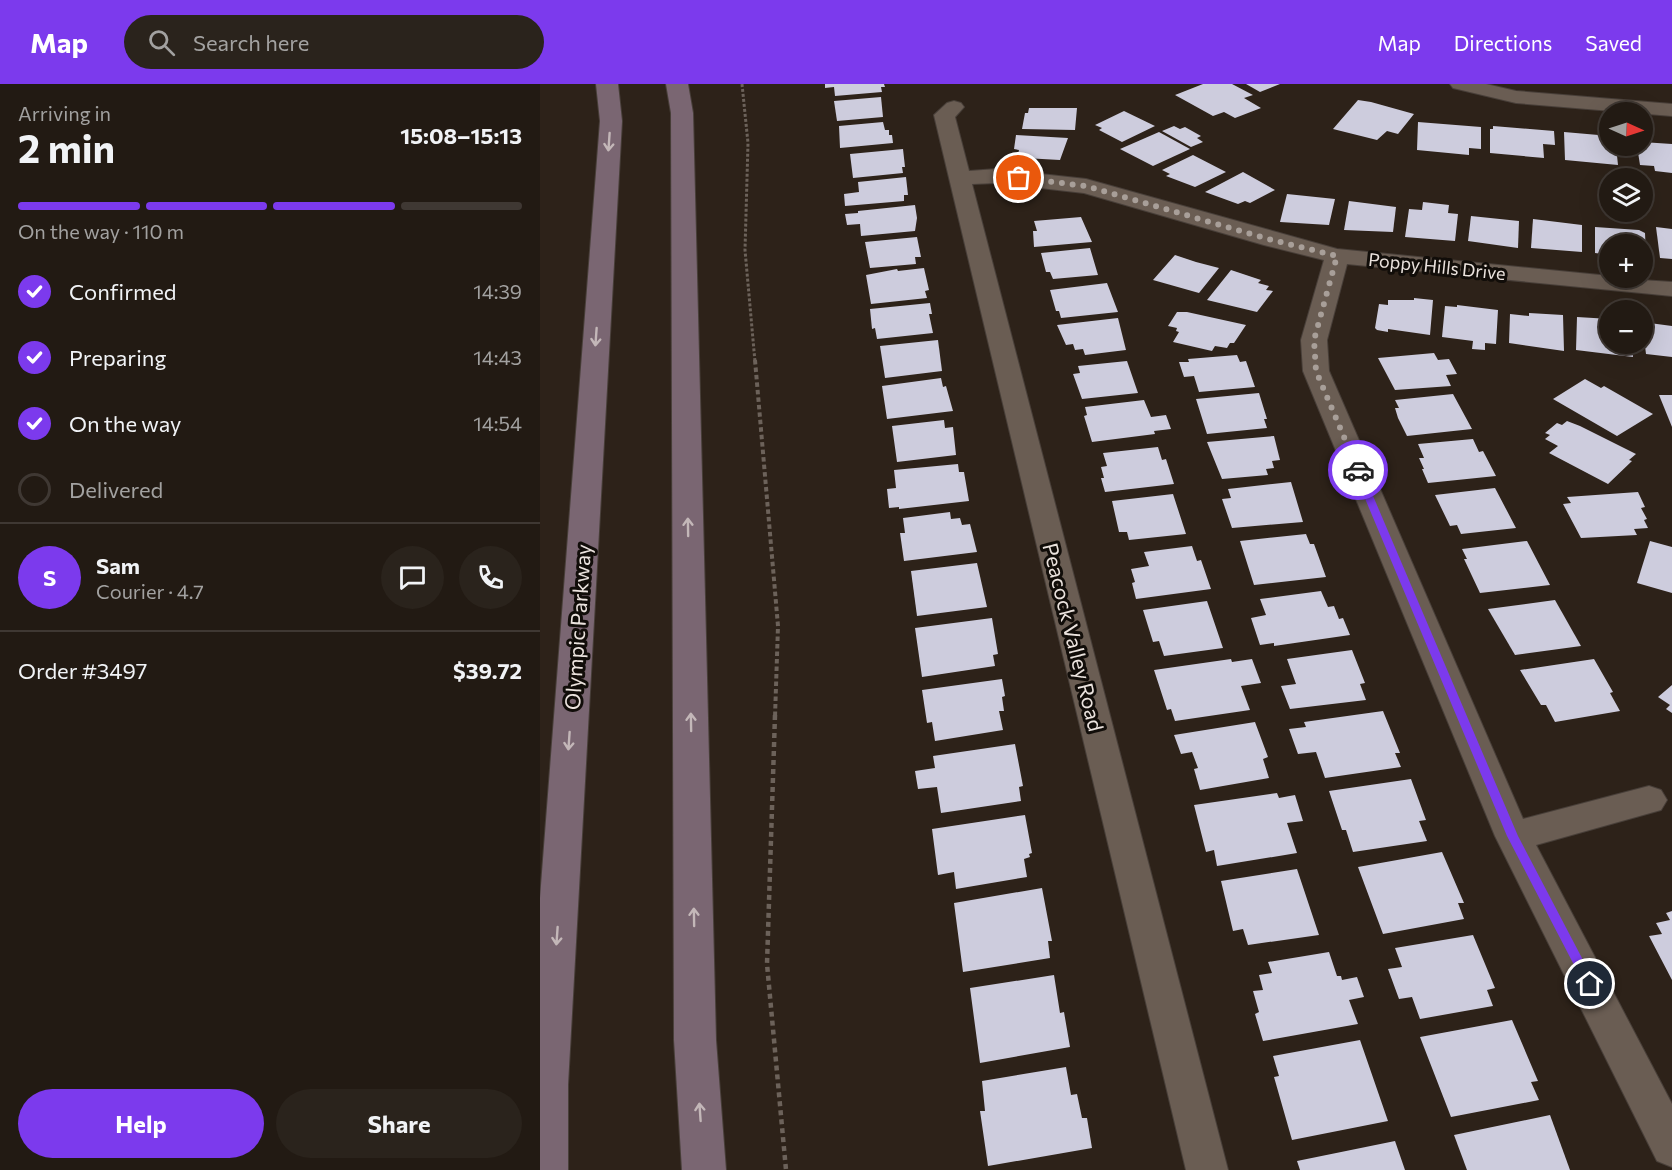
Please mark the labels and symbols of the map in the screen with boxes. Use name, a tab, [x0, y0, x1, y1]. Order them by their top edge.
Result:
north arrow	[1599, 102, 1653, 156]
one-way arrow	[603, 132, 614, 152]
pin	[993, 152, 1044, 203]
street label: Poppy Hills Drive	[1367, 248, 1507, 284]
one-way arrow	[591, 326, 602, 346]
courier	[1328, 440, 1388, 500]
one-way arrow	[682, 517, 694, 537]
street label: Peacock Valley Road	[1038, 540, 1110, 734]
street label: Olympic Parkway	[559, 543, 595, 711]
one-way arrow	[685, 712, 697, 732]
one-way arrow	[564, 730, 575, 750]
one-way arrow	[688, 907, 699, 927]
one-way arrow	[551, 925, 562, 945]
pin	[1564, 958, 1615, 1009]
one-way arrow	[694, 1102, 705, 1122]

